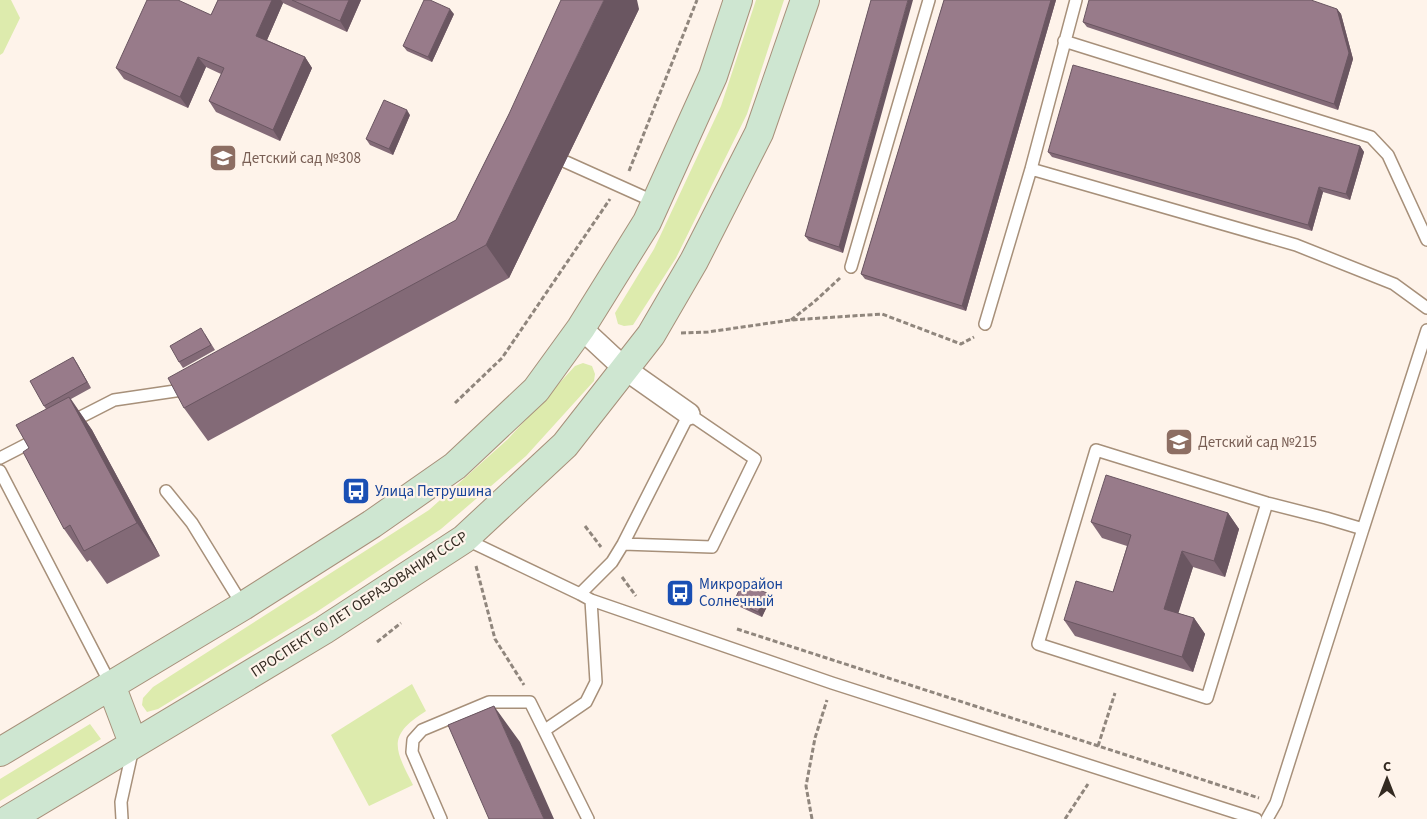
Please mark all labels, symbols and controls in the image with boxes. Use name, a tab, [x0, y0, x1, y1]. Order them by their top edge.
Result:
school or university icon: Детский сад №308	[208, 143, 238, 173]
place label: Детский сад №308	[242, 148, 361, 169]
school or university icon: Детский сад №215	[1164, 427, 1194, 457]
place label: Детский сад №215	[1198, 432, 1317, 453]
bus stop icon: Улица Петрушина	[341, 476, 371, 506]
place label: Улица Петрушина	[375, 481, 492, 502]
street label: ПРОСПЕКТ 60 ЛЕТ ОБРАЗОВАНИЯ СССР	[247, 526, 472, 683]
place label: Микрорайон Солнечный	[699, 574, 783, 612]
bus stop icon: Микрорайон Солнечный	[665, 578, 695, 608]
north arrow	[1362, 754, 1412, 804]
text: С	[1383, 757, 1391, 777]

